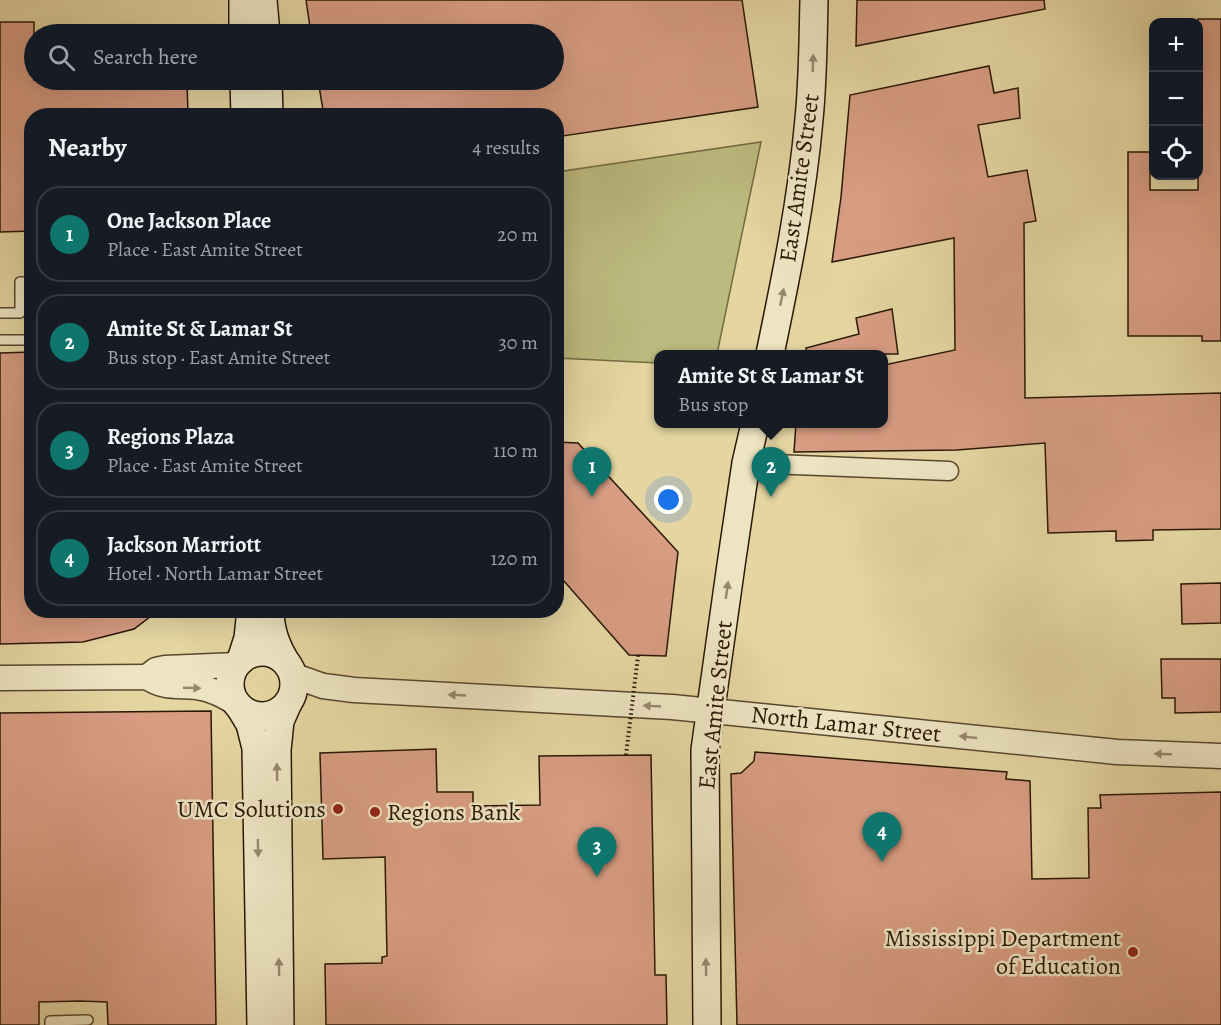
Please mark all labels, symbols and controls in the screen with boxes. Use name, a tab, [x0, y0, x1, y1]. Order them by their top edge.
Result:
map controls	[1149, 18, 1203, 180]
button: +	[1149, 18, 1203, 72]
search box	[24, 24, 564, 90]
icon: search	[45, 41, 78, 74]
text: Search here	[93, 42, 198, 72]
one-way arrow	[808, 53, 817, 72]
button: −	[1149, 72, 1203, 126]
street label: East Amite Street	[771, 92, 827, 264]
button: locate	[1149, 126, 1203, 180]
text: Nearby	[48, 130, 127, 165]
text: 4 results	[472, 134, 540, 161]
text: One Jackson Place	[107, 206, 271, 236]
text: 1	[66, 221, 73, 248]
text: 20 m	[497, 221, 538, 248]
text: Place · East Amite Street	[107, 236, 303, 263]
one-way arrow	[777, 288, 787, 306]
text: Amite St & Lamar St	[107, 314, 292, 344]
text: 2	[65, 329, 74, 356]
text: 30 m	[498, 329, 538, 356]
text: Bus stop · East Amite Street	[107, 344, 330, 371]
popup	[654, 350, 888, 428]
text: Amite St & Lamar St	[678, 361, 864, 391]
text: Bus stop	[678, 391, 748, 418]
text: Regions Plaza	[107, 422, 234, 452]
text: 3	[65, 437, 74, 464]
text: 110 m	[493, 437, 538, 464]
pin: 1	[572, 448, 612, 497]
pin: 2	[752, 448, 790, 497]
text: Place · East Amite Street	[107, 452, 303, 479]
your location	[654, 485, 683, 514]
text: Jackson Marriott	[107, 530, 261, 560]
text: 4	[65, 545, 74, 572]
text: 120 m	[490, 545, 538, 572]
text: Hotel · North Lamar Street	[107, 560, 323, 587]
one-way arrow	[723, 580, 732, 599]
street label: East Amite Street	[690, 619, 740, 791]
one-way arrow	[183, 683, 202, 692]
one-way arrow	[448, 691, 467, 700]
street label: North Lamar Street	[749, 698, 943, 750]
one-way arrow	[642, 701, 661, 710]
one-way arrow	[959, 732, 978, 742]
one-way arrow	[1153, 749, 1172, 758]
one-way arrow	[272, 762, 282, 781]
place label: UMC Solutions	[177, 793, 326, 825]
place label: Regions Bank	[387, 796, 520, 828]
marker: UMC Solutions	[331, 802, 345, 816]
marker: Regions Bank	[368, 805, 382, 819]
pin: 4	[862, 812, 902, 862]
pin: 3	[578, 828, 616, 877]
one-way arrow	[253, 838, 263, 857]
place label: Mississippi Department of Education	[885, 922, 1121, 982]
marker: Mississippi Department of Education	[1126, 945, 1140, 959]
one-way arrow	[275, 957, 284, 976]
one-way arrow	[702, 957, 711, 976]

